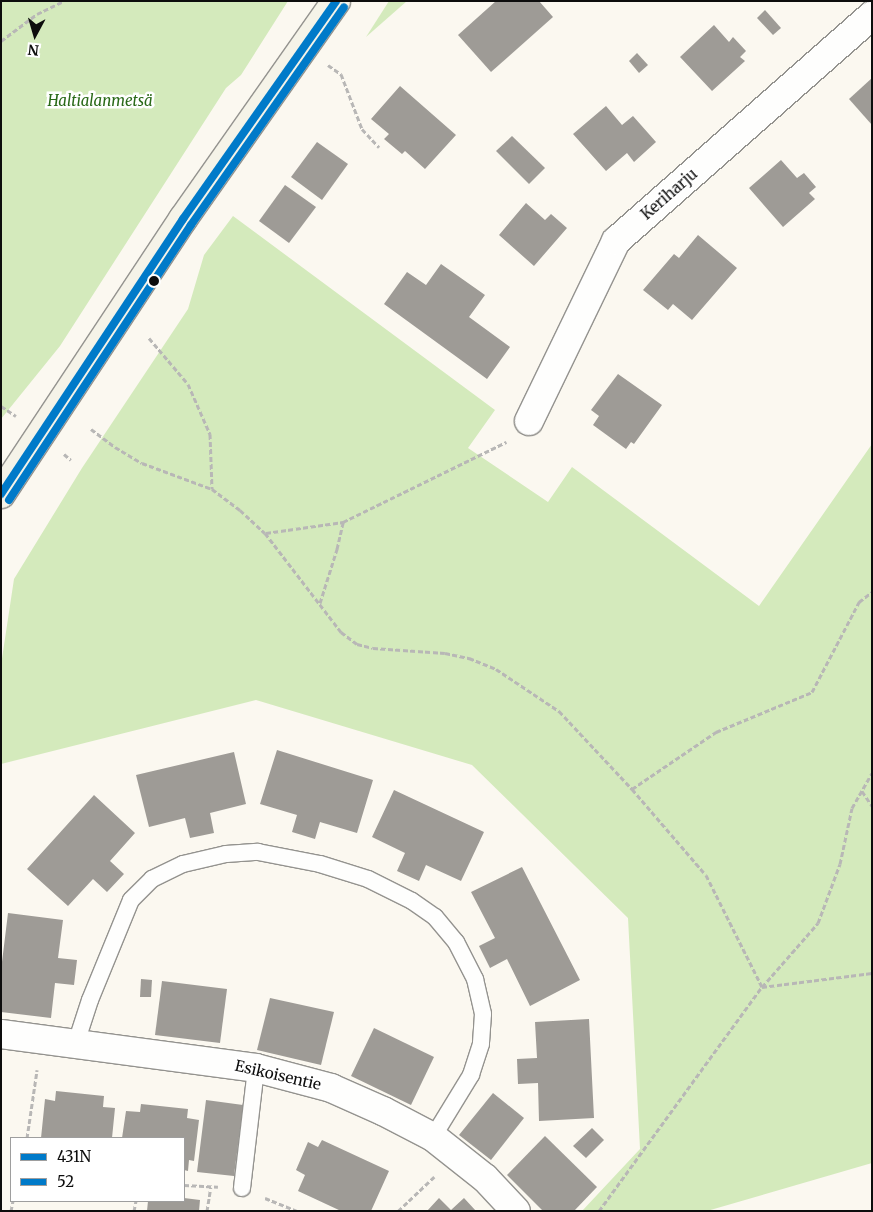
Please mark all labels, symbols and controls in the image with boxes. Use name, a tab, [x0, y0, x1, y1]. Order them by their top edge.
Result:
north arrow	[10, 10, 60, 60]
text: N	[27, 40, 40, 59]
park label: Haltialanmetsä	[47, 92, 153, 110]
street label: Keriharju	[637, 165, 701, 223]
unlabelled marker	[149, 276, 159, 286]
street label: Esikoisentie	[233, 1056, 323, 1094]
legend	[10, 1137, 185, 1202]
text: 431N	[57, 1147, 91, 1166]
text: 52	[57, 1172, 74, 1191]

